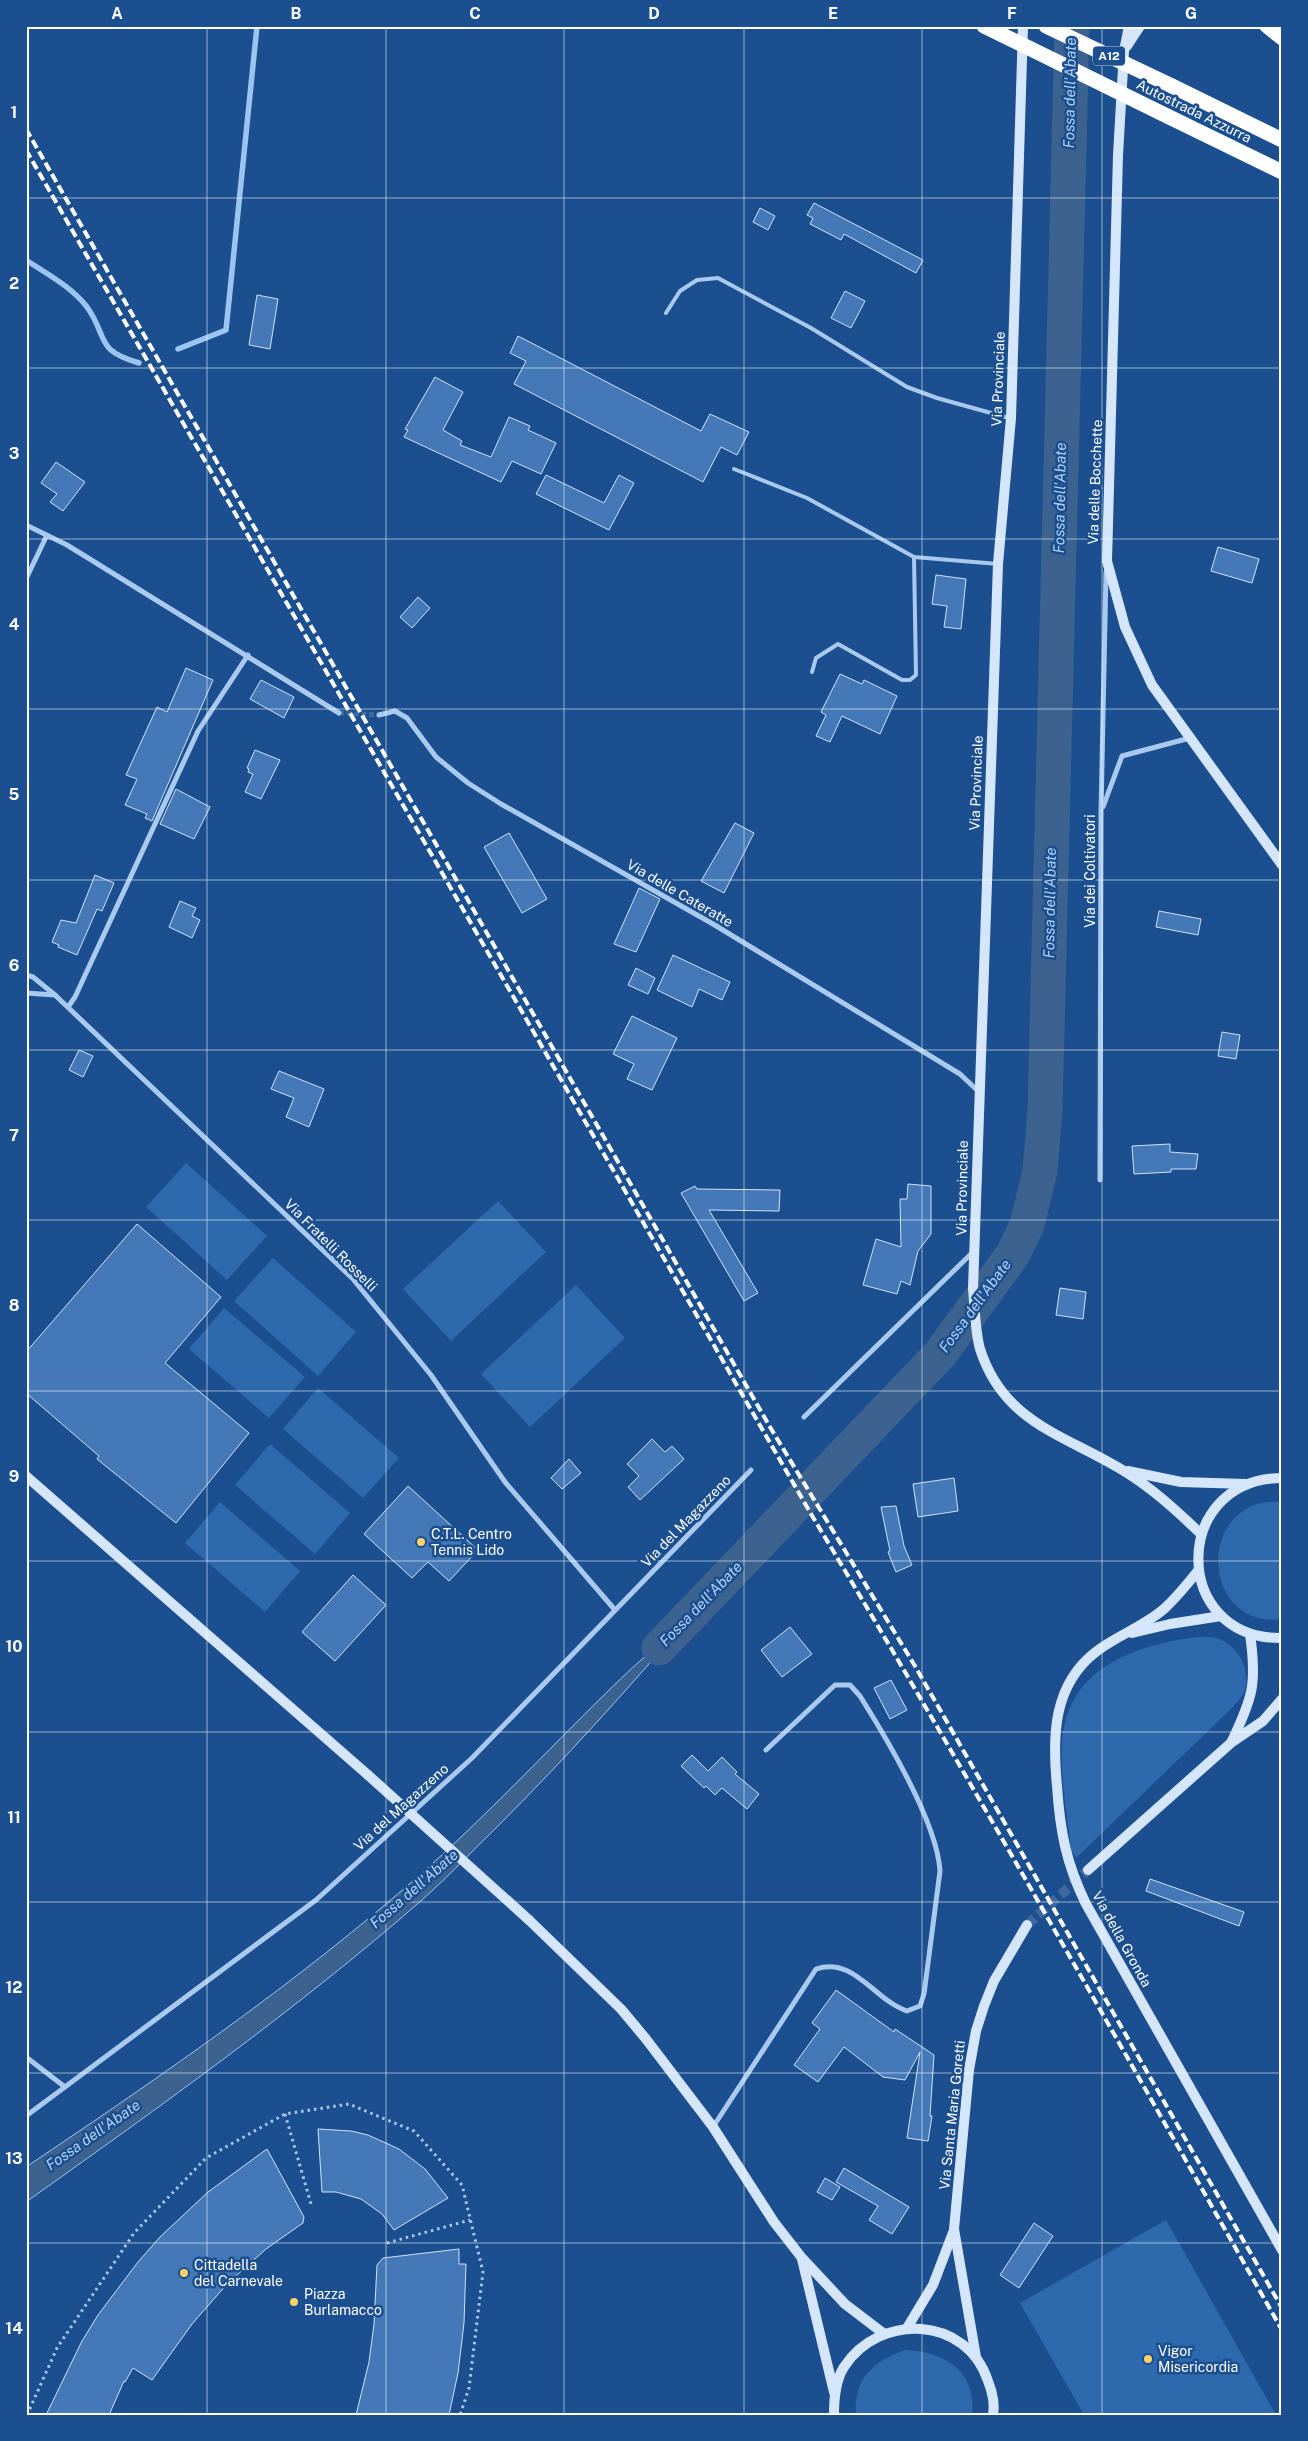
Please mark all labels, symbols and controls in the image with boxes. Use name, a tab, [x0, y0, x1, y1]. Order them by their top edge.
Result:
text: A	[111, 4, 123, 23]
text: B	[291, 4, 302, 23]
text: C	[469, 4, 481, 23]
text: D	[648, 4, 660, 23]
text: E	[828, 4, 838, 23]
text: F	[1007, 4, 1017, 23]
text: G	[1185, 4, 1197, 23]
water label: Fossa dell'Abate	[1060, 37, 1079, 149]
road number: A12	[1093, 46, 1125, 66]
street label: Autostrada Azzurra	[1134, 76, 1254, 146]
text: 1	[11, 103, 17, 122]
text: 2	[9, 274, 19, 293]
street label: Via Provinciale	[988, 331, 1008, 427]
street label: Via delle Bocchette	[1085, 419, 1105, 545]
water label: Fossa dell'Abate	[1050, 442, 1069, 554]
text: 3	[9, 444, 19, 463]
text: 4	[9, 615, 20, 634]
street label: Via Provinciale	[966, 735, 986, 831]
text: 5	[9, 785, 20, 804]
street label: Via dei Coltivatori	[1082, 814, 1098, 928]
water label: Fossa dell'Abate	[1040, 847, 1059, 959]
street label: Via delle Cateratte	[624, 856, 736, 930]
text: 6	[9, 956, 19, 975]
text: 7	[9, 1126, 19, 1145]
street label: Via Provinciale	[953, 1140, 971, 1236]
street label: Via Fratelli Rosselli	[281, 1195, 381, 1295]
water label: Fossa dell'Abate	[935, 1256, 1014, 1356]
text: 8	[9, 1296, 20, 1315]
text: 9	[9, 1467, 19, 1486]
street label: Via del Magazzeno	[638, 1472, 734, 1570]
place label: C.T.L. Centro Tennis Lido	[431, 1526, 512, 1558]
marker: C.T.L. Centro Tennis Lido	[415, 1536, 427, 1548]
water label: Fossa dell'Abate	[656, 1558, 745, 1649]
text: 10	[5, 1637, 23, 1656]
street label: Via del Magazzeno	[350, 1760, 452, 1854]
text: 11	[7, 1808, 21, 1827]
water label: Fossa dell'Abate	[366, 1846, 461, 1931]
street label: Via della Gronda	[1089, 1888, 1155, 1990]
text: 12	[5, 1978, 23, 1997]
street label: Via Santa Maria Goretti	[936, 2039, 968, 2191]
water label: Fossa dell'Abate	[42, 2096, 143, 2173]
text: 13	[5, 2149, 23, 2168]
place label: Cittadella del Carnevale	[194, 2257, 283, 2289]
marker: Cittadella del Carnevale	[178, 2267, 190, 2279]
place label: Piazza Burlamacco	[304, 2286, 382, 2318]
marker: Piazza Burlamacco	[288, 2296, 300, 2308]
text: 14	[5, 2319, 23, 2338]
place label: Vigor Misericordia	[1158, 2343, 1238, 2375]
marker: Vigor Misericordia	[1142, 2353, 1154, 2365]

